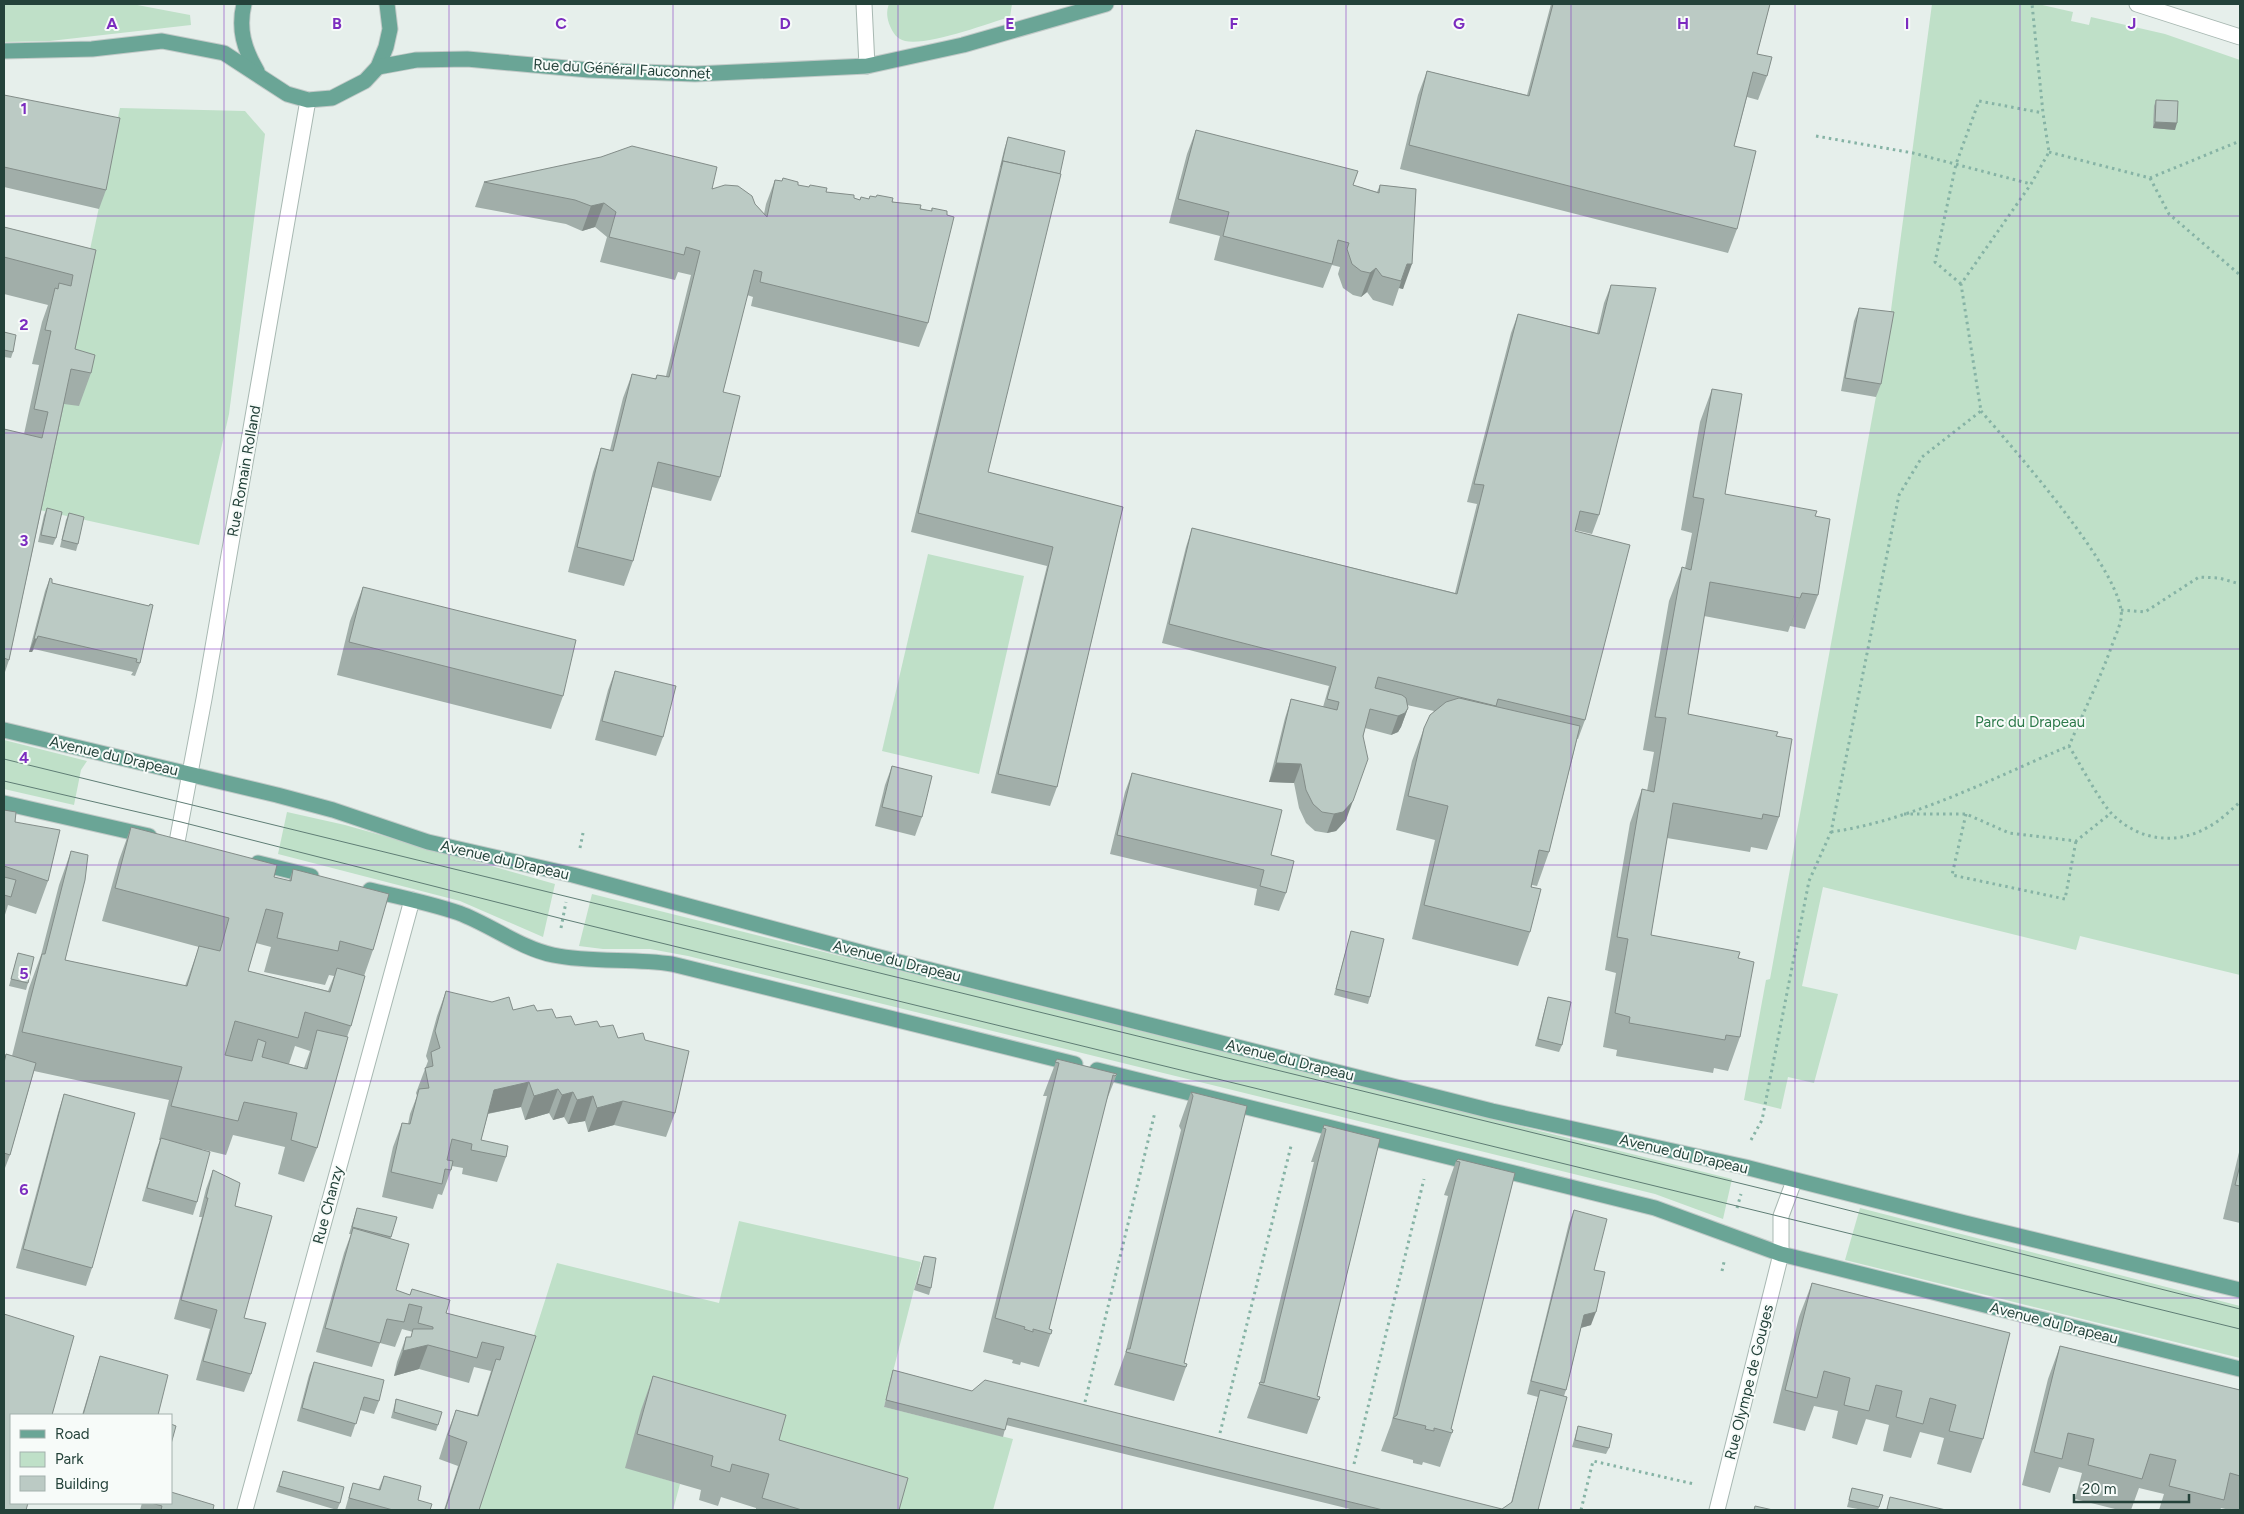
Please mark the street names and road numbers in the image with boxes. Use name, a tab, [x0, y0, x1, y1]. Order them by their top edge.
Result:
street label: Rue du Général Fauconnet	[533, 55, 712, 83]
street label: Rue Romain Rolland	[224, 404, 264, 538]
street label: Avenue du Drapeau	[48, 732, 180, 780]
street label: Avenue du Drapeau	[439, 836, 571, 884]
street label: Avenue du Drapeau	[831, 936, 963, 986]
street label: Avenue du Drapeau	[1224, 1035, 1356, 1085]
street label: Avenue du Drapeau	[1618, 1130, 1750, 1178]
street label: Rue Chanzy	[309, 1164, 347, 1246]
street label: Avenue du Drapeau	[1988, 1298, 2120, 1348]
street label: Rue Olympe de Gouges	[1721, 1303, 1777, 1461]

